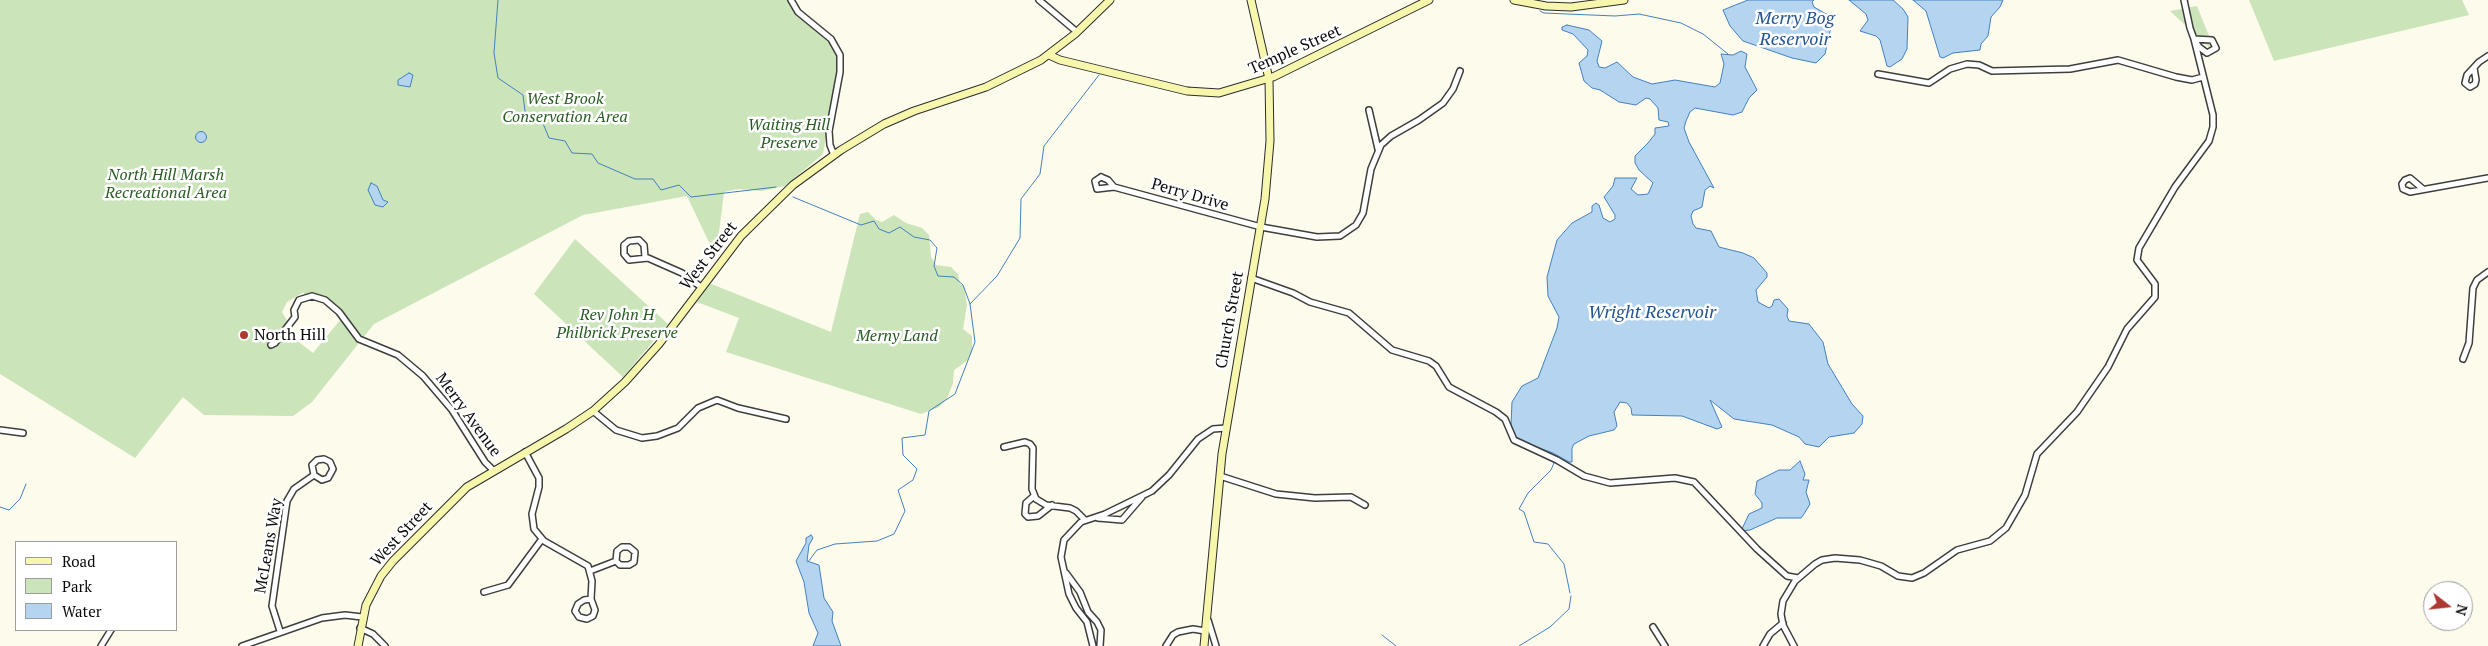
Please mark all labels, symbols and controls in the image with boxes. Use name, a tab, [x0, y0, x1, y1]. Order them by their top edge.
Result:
water label: Merry Bog Reservoir	[1756, 8, 1834, 50]
street label: Temple Street	[1246, 21, 1344, 79]
park label: West Brook Conservation Area	[502, 89, 628, 127]
park label: Waiting Hill Preserve	[748, 115, 830, 153]
park label: North Hill Marsh Recreational Area	[105, 165, 227, 203]
street label: Perry Drive	[1149, 175, 1231, 215]
street label: West Street	[676, 218, 742, 294]
street label: Church Street	[1212, 270, 1248, 370]
water label: Wright Reservoir	[1588, 302, 1716, 324]
park label: Rev John H Philbrick Preserve	[556, 305, 678, 343]
place label: North Hill	[254, 325, 326, 345]
park label: Merny Land	[856, 326, 938, 346]
marker: North Hill	[238, 329, 250, 341]
street label: Merry Avenue	[431, 369, 505, 461]
street label: McLeans Way	[251, 497, 287, 595]
street label: West Street	[367, 498, 437, 570]
legend	[15, 541, 178, 631]
text: Road	[62, 551, 95, 571]
text: Park	[62, 576, 92, 596]
north arrow	[2423, 581, 2473, 631]
text: Water	[62, 601, 101, 621]
text: N	[2451, 602, 2473, 618]

